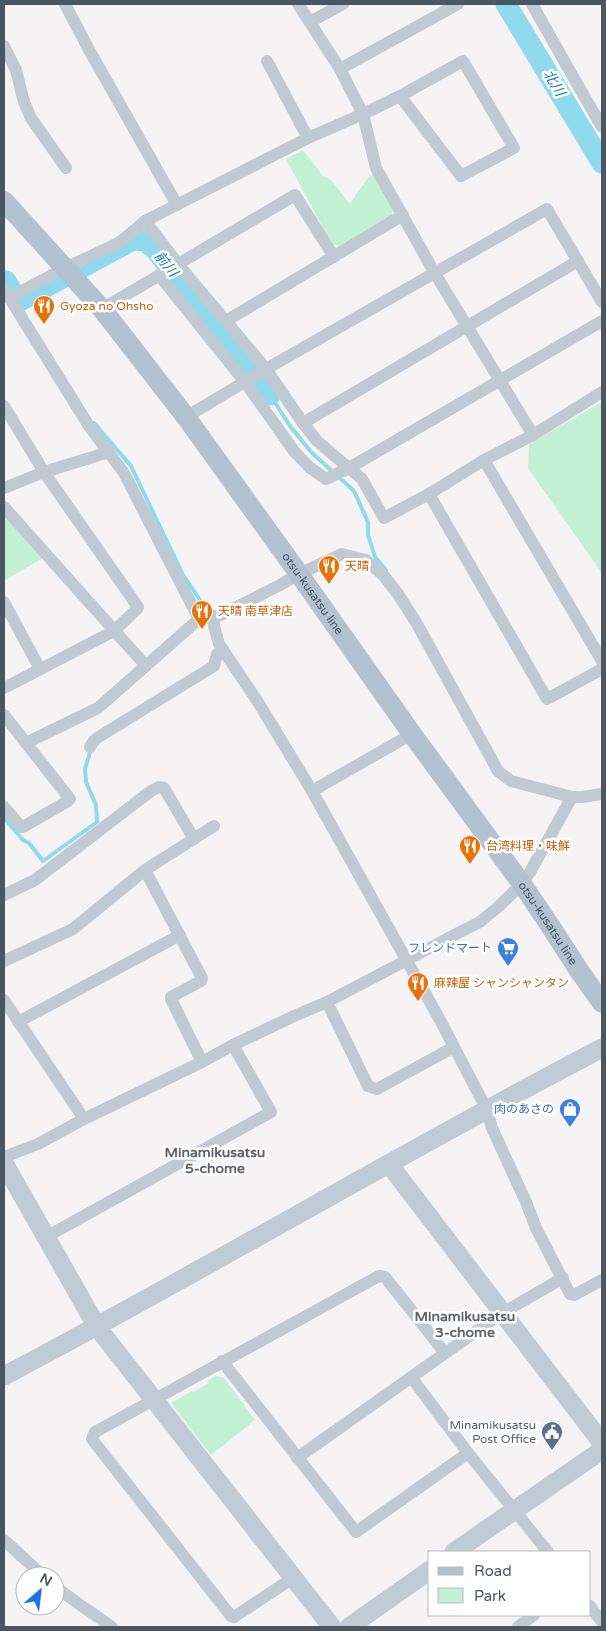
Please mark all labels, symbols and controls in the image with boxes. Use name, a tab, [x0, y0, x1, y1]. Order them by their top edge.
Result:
water label: 北川	[540, 67, 570, 101]
water label: 前川	[151, 248, 183, 282]
restaurant icon: Gyoza no Ohsho	[32, 294, 56, 325]
place label: Gyoza no Ohsho	[60, 299, 154, 313]
street label: otsu-kusatsu line	[279, 550, 347, 637]
restaurant icon: 天晴	[317, 554, 341, 585]
place label: 天晴	[345, 559, 369, 573]
restaurant icon: 天晴 南草津店	[190, 599, 214, 630]
place label: 天晴 南草津店	[218, 604, 293, 618]
restaurant icon: 台湾料理・味鮮	[458, 834, 482, 865]
place label: 台湾料理・味鮮	[486, 839, 570, 853]
street label: otsu-kusatsu line	[515, 879, 581, 968]
supermarket icon: フレンドマート	[496, 936, 520, 967]
place label: フレンドマート	[408, 941, 492, 955]
restaurant icon: 麻辣屋 シャンシャンタン	[406, 971, 430, 1002]
place label: 麻辣屋 シャンシャンタン	[434, 976, 569, 990]
shop icon: 肉のあさの	[558, 1097, 582, 1128]
place label: 肉のあさの	[494, 1102, 554, 1116]
district label: Minamikusatsu 5-chome	[165, 1144, 265, 1177]
district label: Minamikusatsu 3-chome	[415, 1308, 515, 1341]
place label: Minamikusatsu Post Office	[450, 1418, 536, 1446]
public building icon: Minamikusatsu Post Office	[540, 1420, 564, 1451]
legend	[428, 1551, 591, 1616]
text: Road	[474, 1562, 512, 1580]
north arrow	[15, 1566, 65, 1616]
text: N	[37, 1570, 55, 1590]
text: Park	[474, 1587, 506, 1605]

